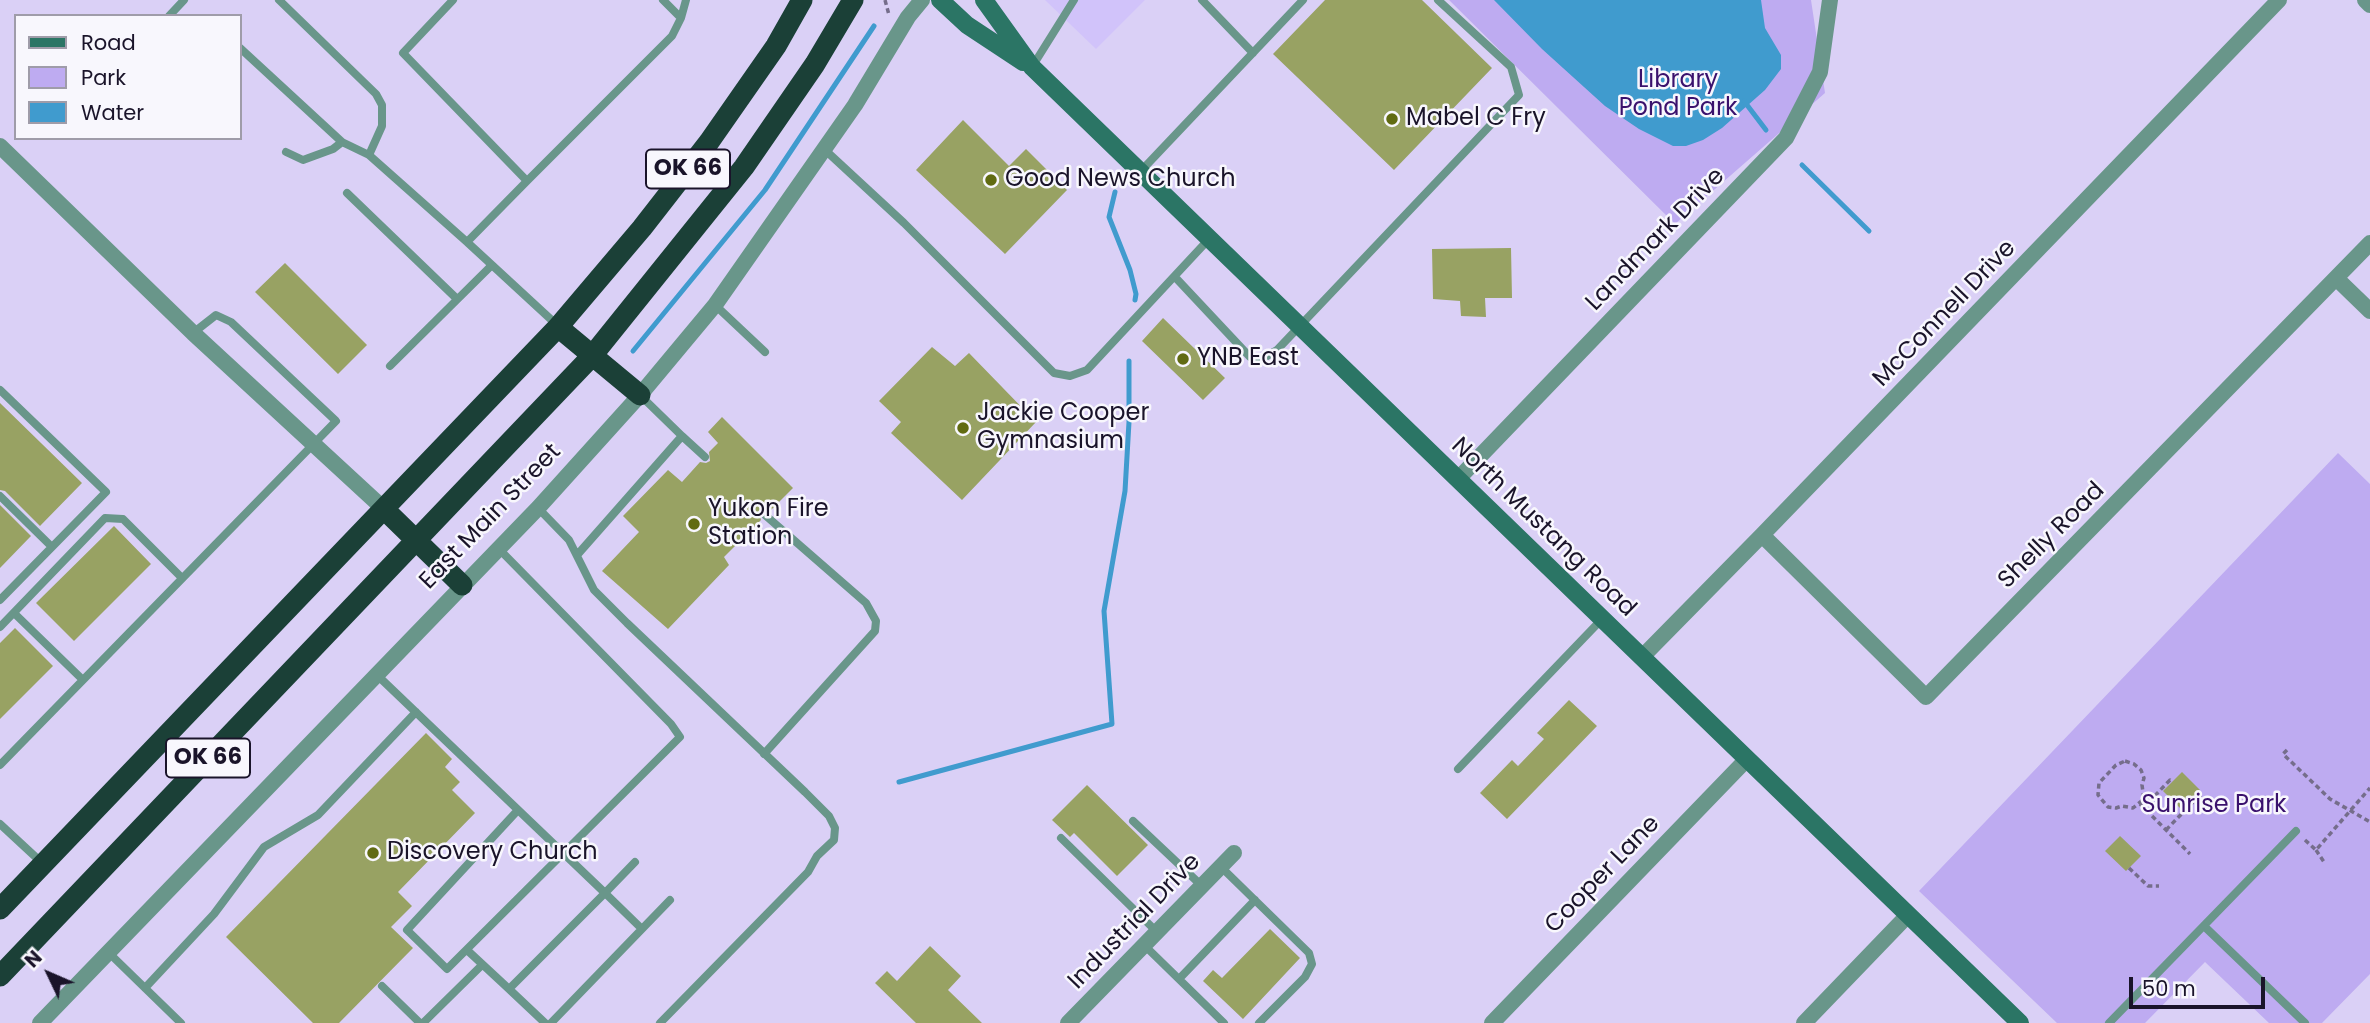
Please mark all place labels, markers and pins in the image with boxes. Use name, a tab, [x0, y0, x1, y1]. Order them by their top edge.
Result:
place label: Mabel C Fry	[1406, 105, 1546, 133]
marker: Mabel C Fry	[1384, 111, 1400, 127]
place label: Good News Church	[1005, 166, 1236, 194]
marker: Good News Church	[983, 172, 999, 188]
place label: YNB East	[1197, 345, 1299, 373]
marker: YNB East	[1175, 351, 1191, 367]
place label: Jackie Cooper Gymnasium	[977, 400, 1149, 456]
marker: Jackie Cooper Gymnasium	[955, 420, 971, 436]
place label: Yukon Fire Station	[708, 496, 829, 552]
marker: Yukon Fire Station	[686, 516, 702, 532]
place label: Discovery Church	[387, 839, 598, 867]
marker: Discovery Church	[365, 845, 381, 861]

